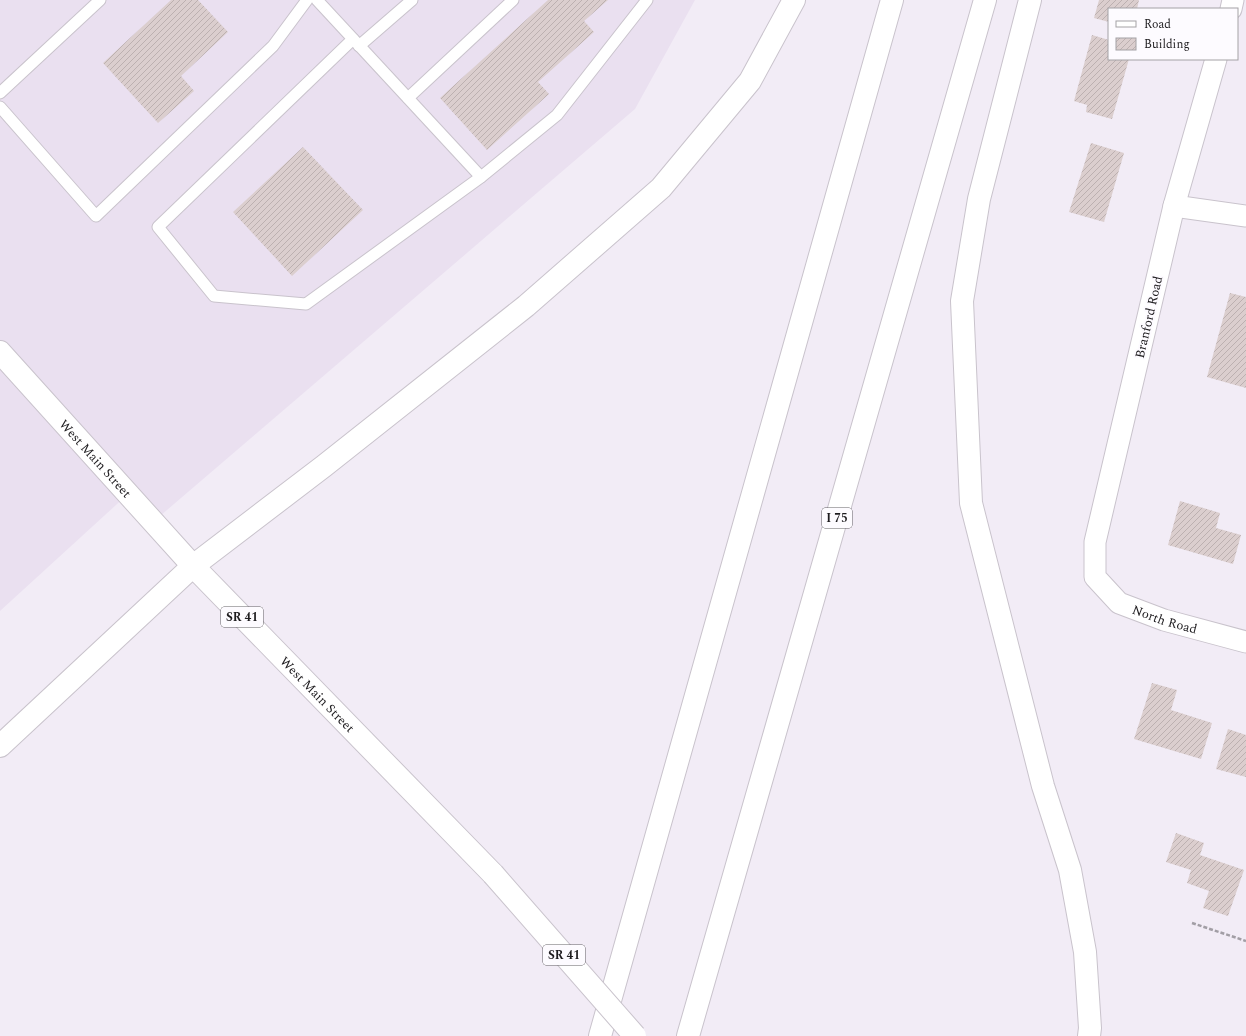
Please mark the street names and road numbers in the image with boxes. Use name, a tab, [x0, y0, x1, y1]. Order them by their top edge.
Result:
street label: Branford Road	[1130, 274, 1168, 360]
street label: West Main Street	[54, 415, 136, 503]
road number: I 75	[822, 508, 852, 528]
street label: North Road	[1129, 600, 1199, 639]
road number: SR 41	[221, 607, 263, 627]
street label: West Main Street	[275, 652, 359, 738]
road number: SR 41	[543, 945, 585, 965]

